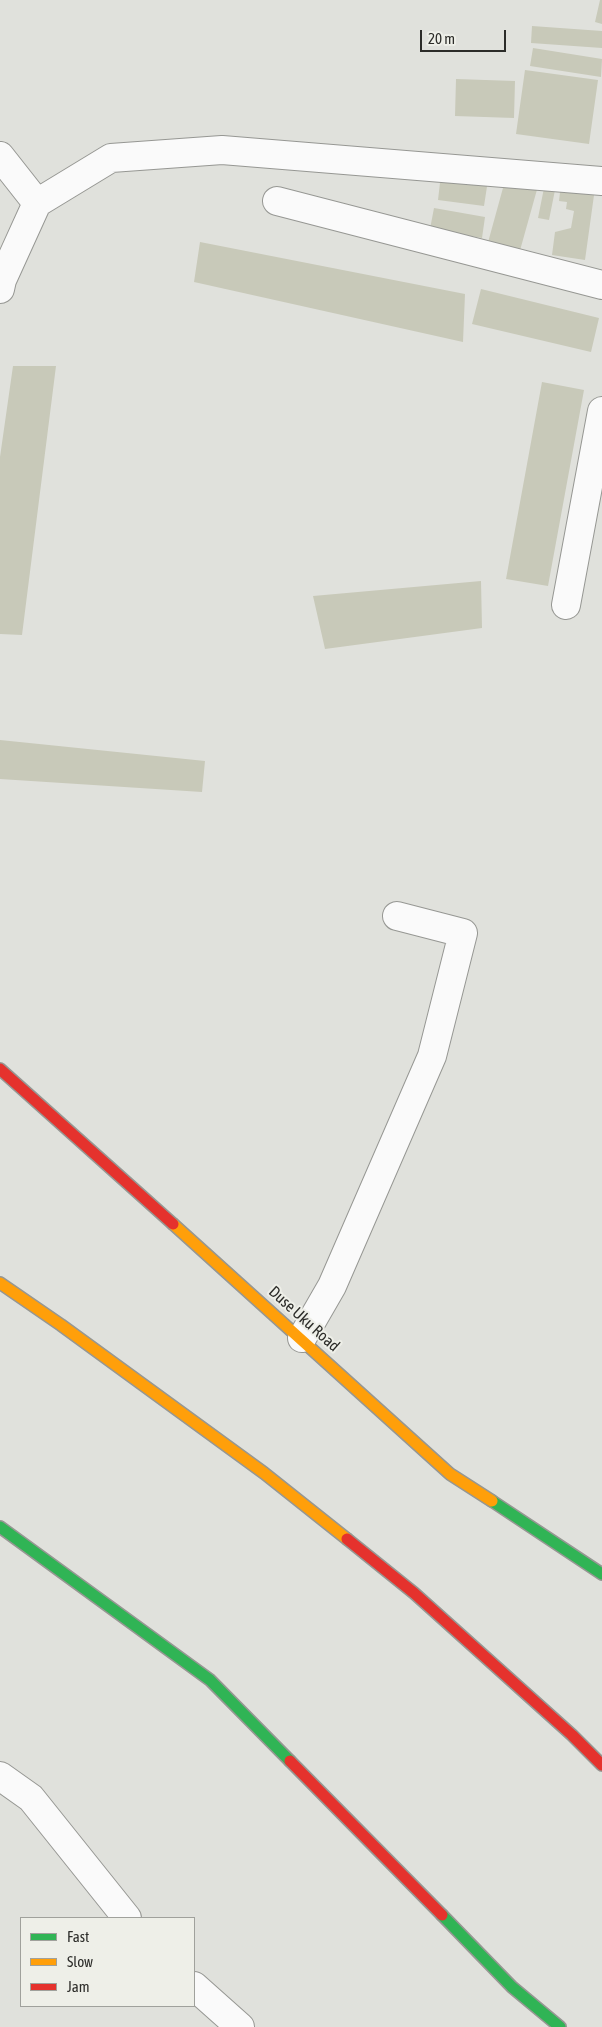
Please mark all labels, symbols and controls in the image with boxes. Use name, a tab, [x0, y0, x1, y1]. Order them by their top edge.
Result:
scale bar	[422, 20, 508, 52]
text: 20 m	[428, 30, 455, 47]
street label: Duse Uku Road	[265, 1282, 343, 1356]
legend	[20, 1917, 195, 2007]
text: Fast	[67, 1928, 89, 1945]
text: Slow	[67, 1953, 93, 1970]
text: Jam	[67, 1978, 90, 1995]

